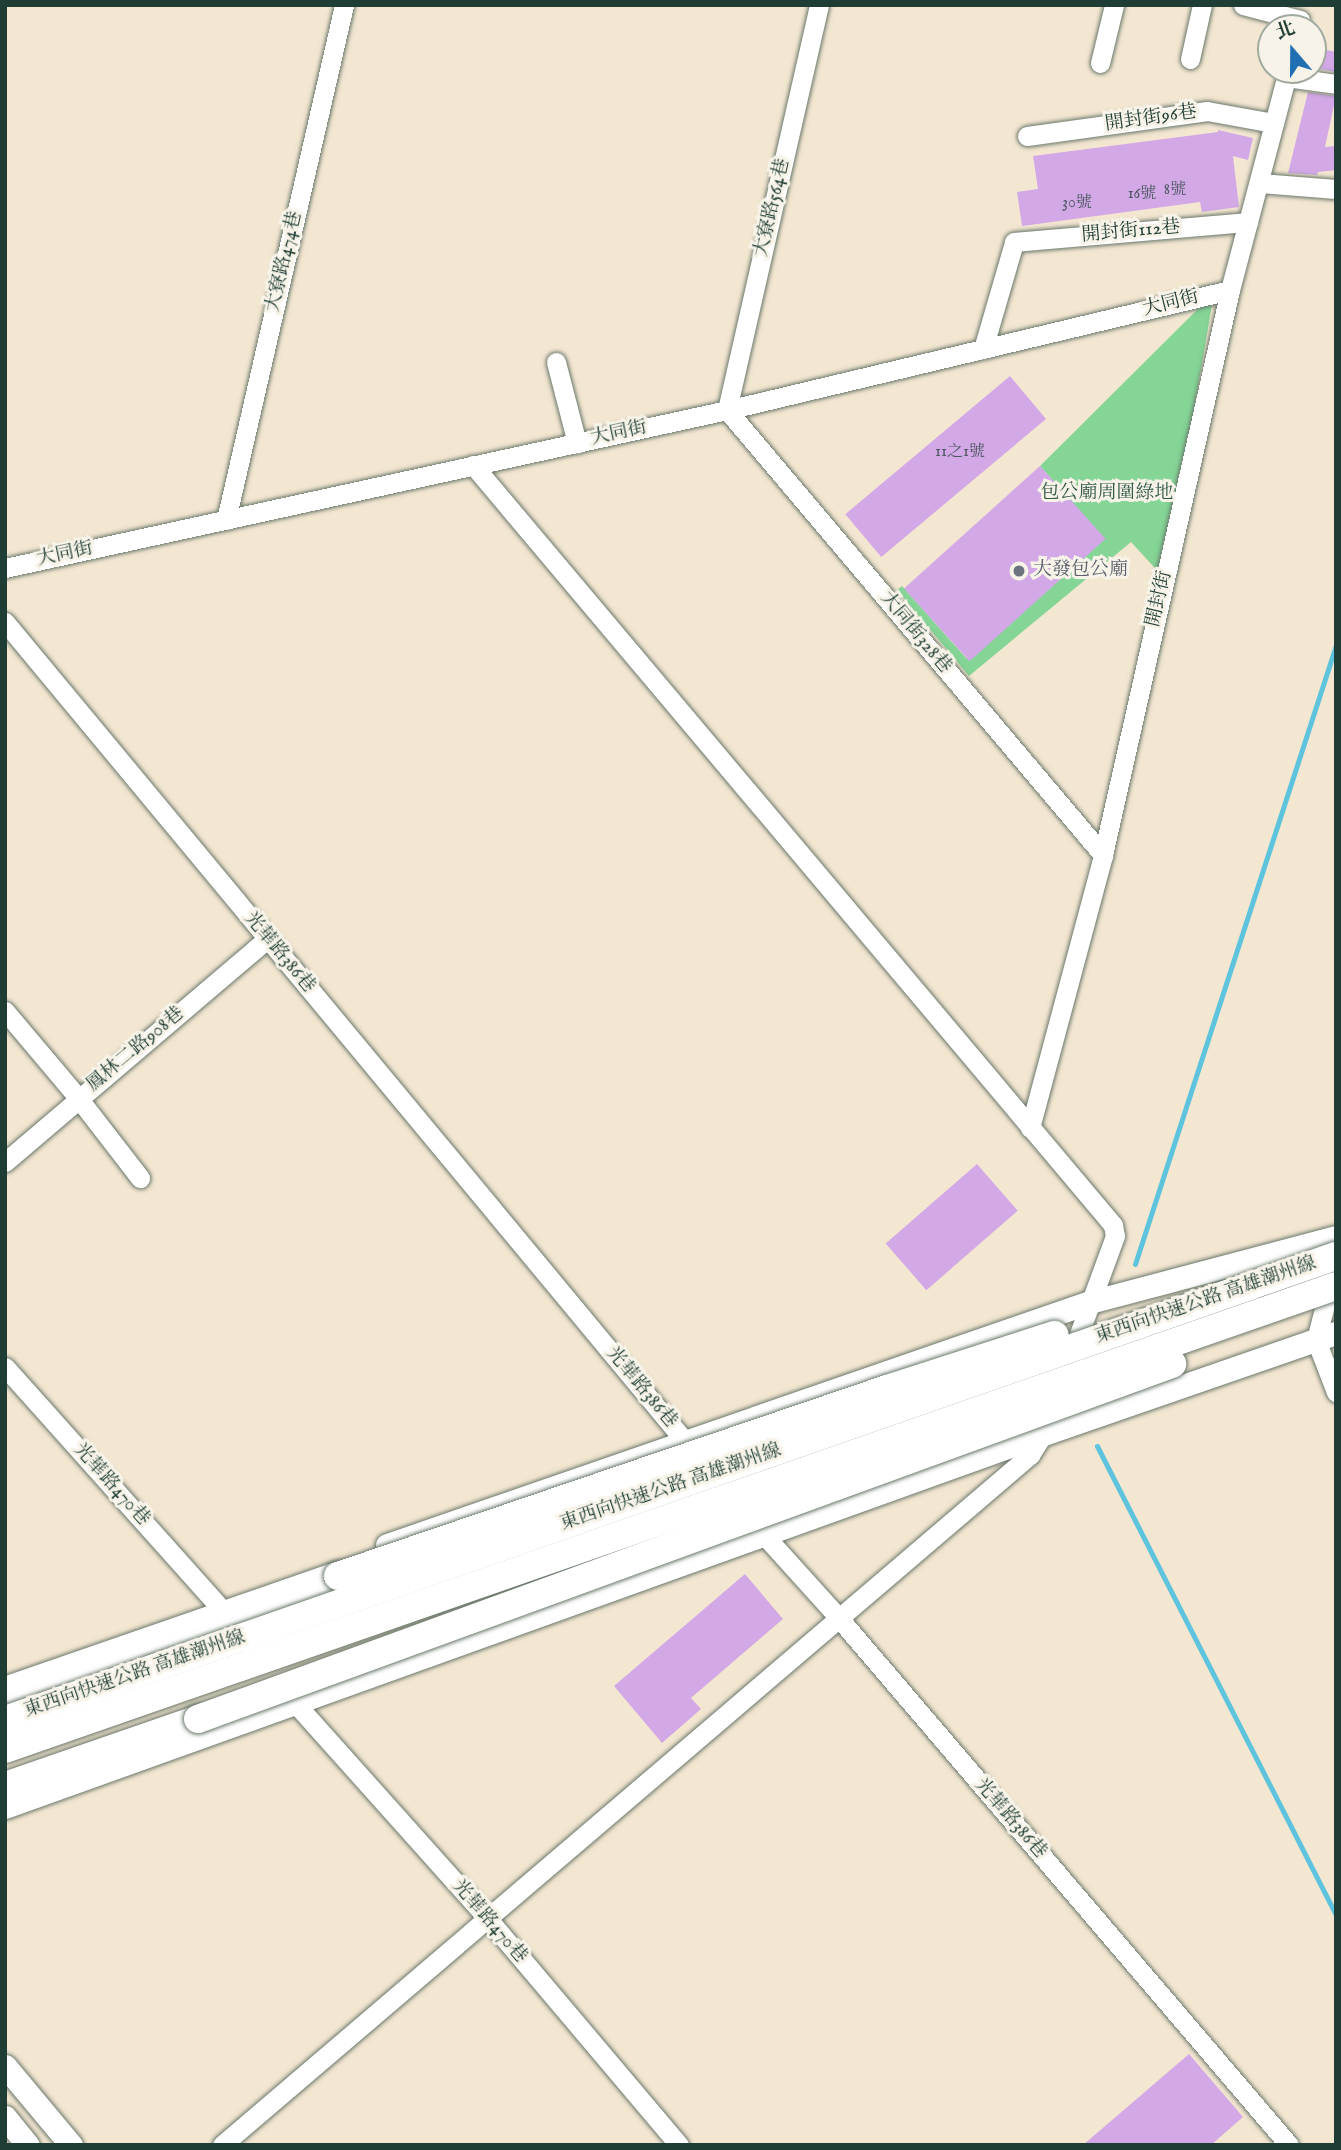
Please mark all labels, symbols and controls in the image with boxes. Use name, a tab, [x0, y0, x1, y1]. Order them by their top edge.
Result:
north arrow	[1257, 14, 1327, 84]
text: 北	[1272, 17, 1299, 46]
street label: 開封街96巷	[1104, 101, 1198, 137]
street label: 大寮路564巷	[751, 157, 795, 259]
house number: 8號	[1164, 180, 1186, 200]
house number: 16號	[1128, 184, 1156, 204]
house number: 30號	[1062, 193, 1092, 213]
street label: 大寮路474巷	[262, 209, 308, 315]
street label: 開封街112巷	[1081, 216, 1181, 248]
street label: 大同街	[1141, 286, 1201, 322]
street label: 大同街	[589, 417, 649, 451]
house number: 11之1號	[935, 442, 985, 462]
park label: 包公廟周圍綠地	[1041, 483, 1173, 505]
street label: 大同街	[35, 538, 95, 572]
place label: 大發包公廟	[1033, 560, 1128, 582]
marker: 大發包公廟	[1011, 563, 1027, 579]
street label: 開封街	[1142, 569, 1178, 629]
street label: 大同街328巷	[874, 588, 956, 678]
street label: 光華路386巷	[239, 908, 319, 998]
street label: 鳳林二路908巷	[83, 1003, 189, 1097]
street label: 東西向快速公路 高雄潮州線	[1093, 1252, 1319, 1350]
street label: 光華路386巷	[601, 1343, 681, 1433]
street label: 光華路470巷	[68, 1439, 154, 1531]
street label: 東西向快速公路 高雄潮州線	[558, 1439, 784, 1537]
street label: 東西向快速公路 高雄潮州線	[22, 1626, 248, 1724]
street label: 光華路386巷	[969, 1774, 1051, 1864]
street label: 光華路470巷	[447, 1876, 531, 1968]

